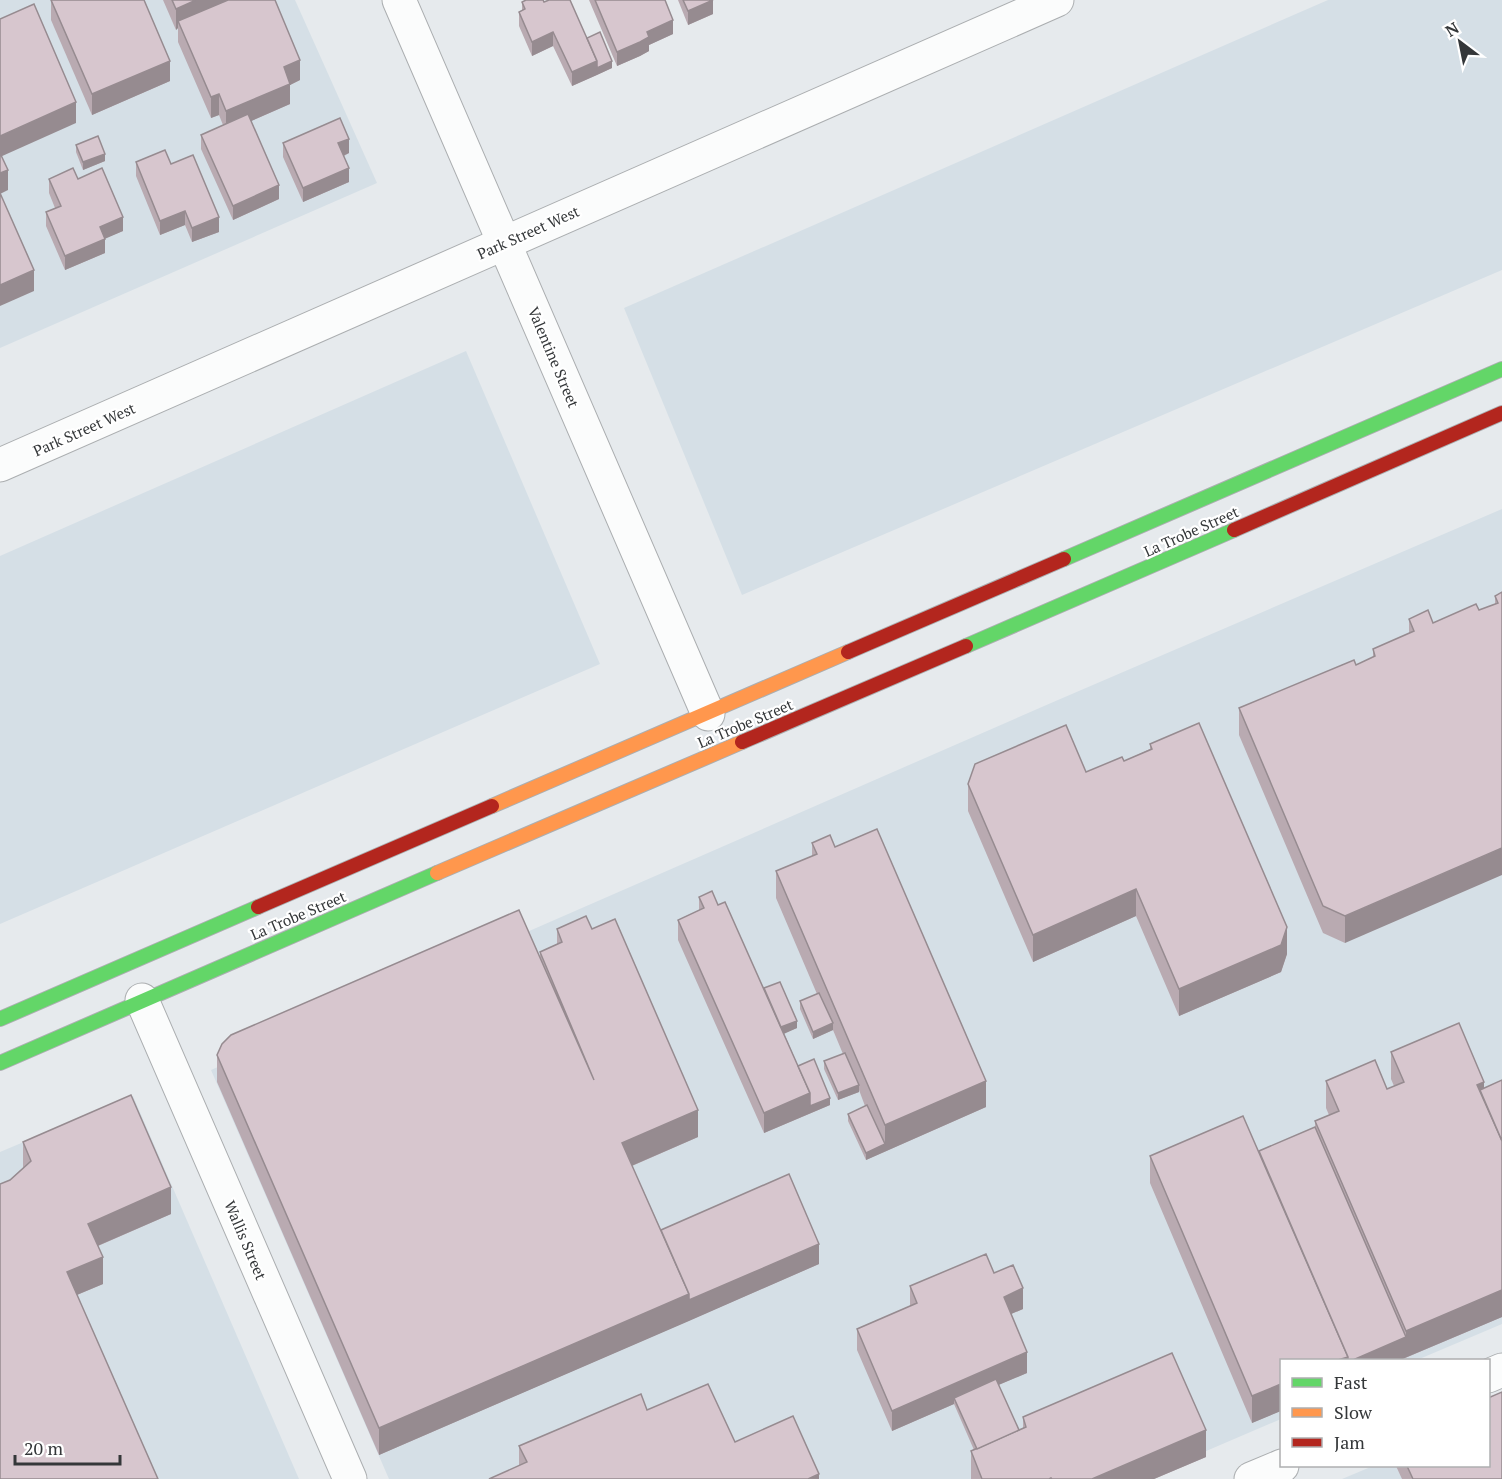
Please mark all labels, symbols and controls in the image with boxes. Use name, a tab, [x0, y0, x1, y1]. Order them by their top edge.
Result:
north arrow	[1430, 12, 1490, 72]
text: N	[1441, 17, 1463, 42]
street label: Park Street West	[474, 200, 583, 263]
street label: Valentine Street	[524, 303, 584, 411]
street label: Park Street West	[30, 397, 139, 460]
street label: La Trobe Street	[1140, 501, 1242, 561]
street label: La Trobe Street	[694, 694, 796, 752]
street label: La Trobe Street	[247, 886, 349, 944]
street label: Wallis Street	[220, 1197, 272, 1283]
legend	[1280, 1359, 1490, 1467]
text: Fast	[1334, 1370, 1368, 1394]
text: Slow	[1334, 1400, 1373, 1424]
scale bar	[15, 1428, 120, 1466]
text: Jam	[1334, 1430, 1365, 1454]
text: 20 m	[24, 1436, 64, 1460]

